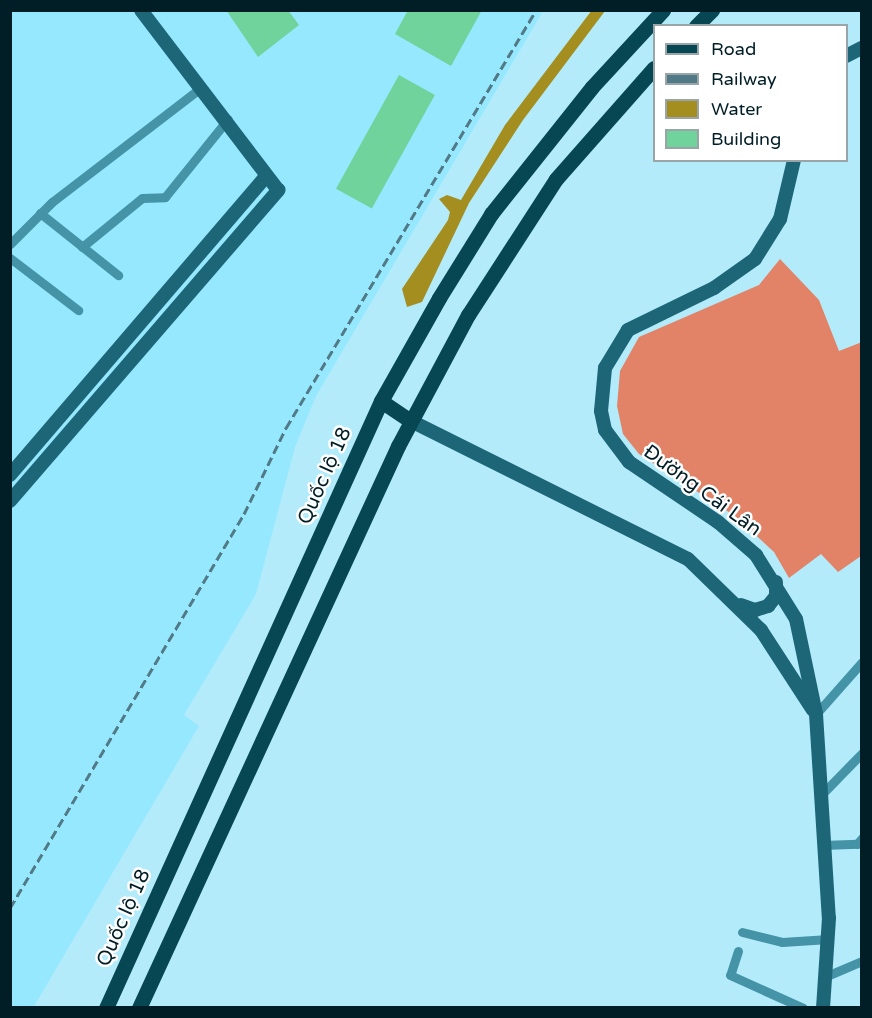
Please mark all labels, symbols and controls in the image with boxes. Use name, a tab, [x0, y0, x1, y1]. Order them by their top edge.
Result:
legend	[653, 24, 848, 162]
text: Road	[711, 38, 756, 60]
text: Railway	[711, 68, 777, 90]
text: Water	[711, 98, 762, 120]
text: Building	[711, 128, 781, 150]
street label: Quốc lộ 18	[293, 424, 357, 528]
street label: Đường Cái Lân	[638, 440, 766, 542]
street label: Quốc lộ 18	[92, 866, 156, 970]

